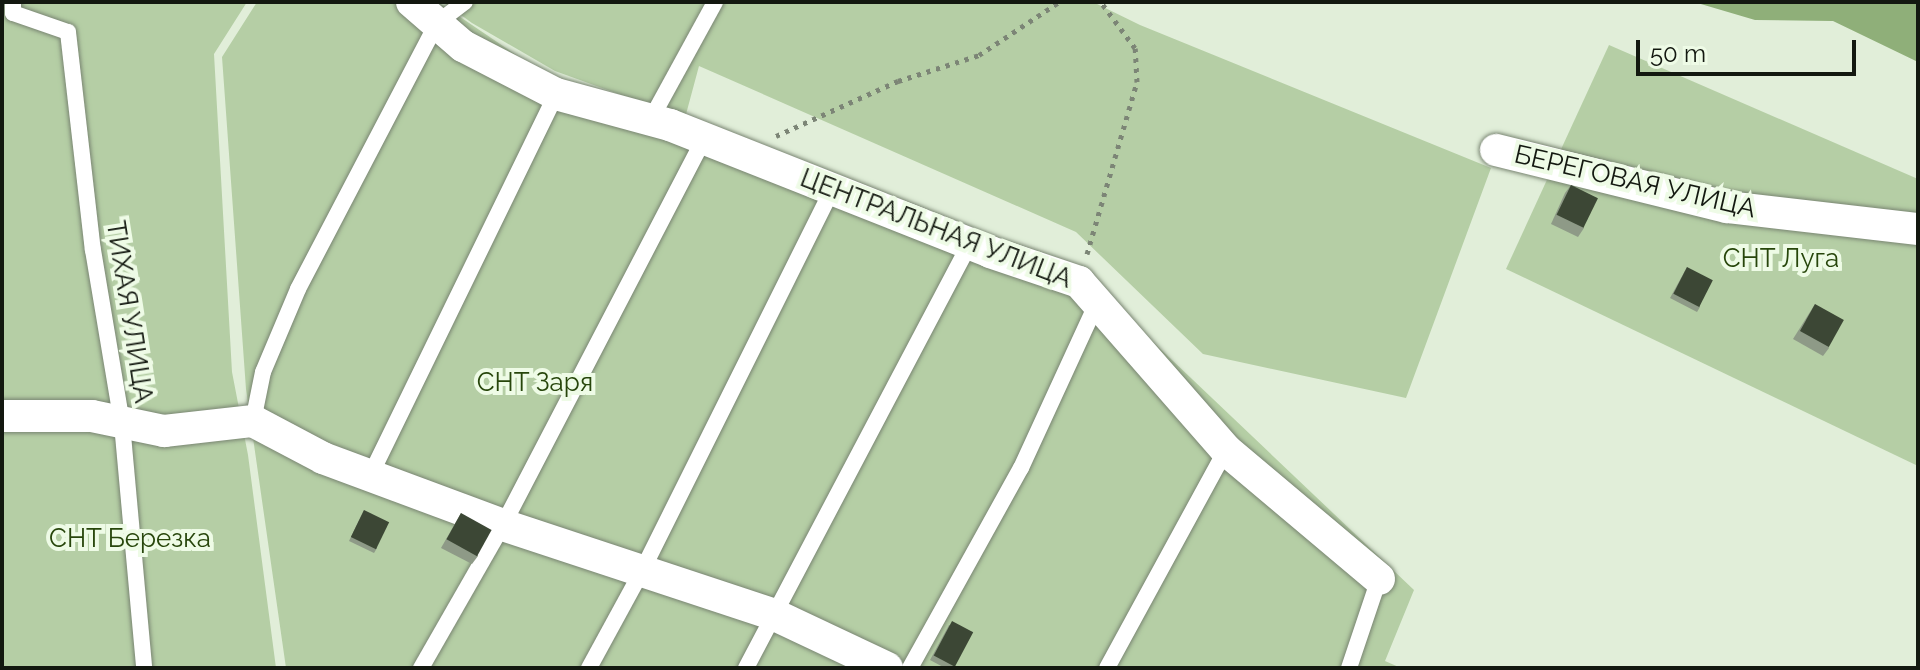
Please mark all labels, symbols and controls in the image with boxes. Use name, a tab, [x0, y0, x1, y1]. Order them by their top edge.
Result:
scale bar	[1640, 24, 1860, 74]
text: 50 m	[1650, 39, 1706, 68]
street label: БЕРЕГОВАЯ УЛИЦА	[1511, 139, 1759, 225]
street label: ЦЕНТРАЛЬНАЯ УЛИЦА	[796, 163, 1076, 295]
street label: ТИХАЯ УЛИЦА	[99, 219, 159, 405]
park label: СНТ Луга	[1722, 243, 1840, 275]
park label: СНТ Заря	[476, 367, 594, 399]
park label: СНТ Березка	[49, 523, 211, 555]

